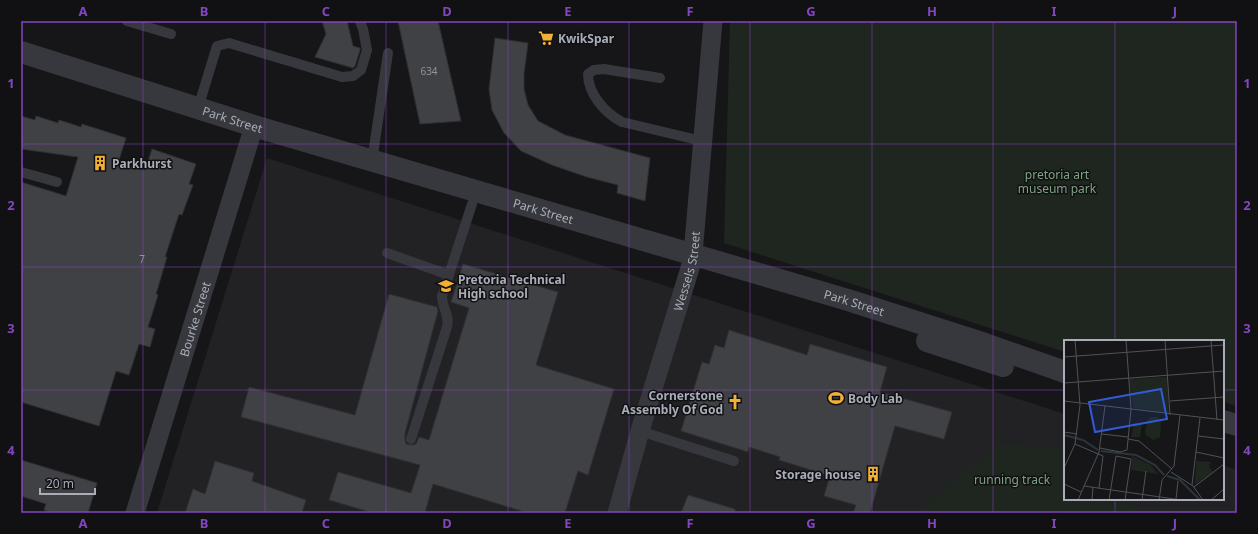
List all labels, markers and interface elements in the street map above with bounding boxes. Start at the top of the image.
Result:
text: A [79,2,88,20]
text: B [200,2,208,20]
text: C [322,2,330,20]
text: D [442,2,452,20]
text: E [564,2,572,20]
text: F [686,2,694,20]
text: G [806,2,816,20]
text: H [927,2,937,20]
text: I [1051,2,1057,20]
text: J [1172,2,1177,20]
supermarket icon: KwikSpar [537,29,555,47]
place label: KwikSpar [558,30,615,47]
house number: 634 [420,64,438,78]
text: 1 [7,74,15,92]
text: 1 [1243,74,1251,92]
street label: Park Street [200,102,265,137]
building icon: Parkhurst [91,154,109,172]
place label: Parkhurst [112,155,172,172]
park label: pretoria art museum park [1018,166,1097,197]
street label: Park Street [511,194,576,228]
text: 2 [7,196,15,214]
text: 2 [1243,196,1251,214]
street label: Wessels Street [669,230,703,313]
house number: 7 [139,252,145,266]
place label: Pretoria Technical High school [458,271,565,302]
school or university icon: Pretoria Technical High school [437,277,455,295]
street label: Bourke Street [175,279,214,358]
street label: Park Street [822,285,887,320]
text: 3 [7,319,15,337]
text: 3 [1243,319,1251,337]
inset map [1064,340,1224,500]
place label: Cornerstone Assembly Of God [622,387,723,418]
sports icon: Body Lab [827,389,845,407]
place label: Body Lab [848,390,903,407]
church icon: Cornerstone Assembly Of God [726,393,744,411]
text: 4 [7,441,15,459]
text: 4 [1243,441,1251,459]
building icon: Storage house [864,465,882,483]
place label: Storage house [775,466,861,483]
scale bar [40,470,95,496]
park label: running track [974,471,1051,488]
text: 20 m [46,475,74,492]
text: A [79,514,88,532]
text: B [200,514,208,532]
text: C [322,514,330,532]
text: D [442,514,452,532]
text: E [564,514,572,532]
text: F [686,514,694,532]
text: G [806,514,816,532]
text: H [927,514,937,532]
text: I [1051,514,1057,532]
text: J [1172,514,1177,532]

